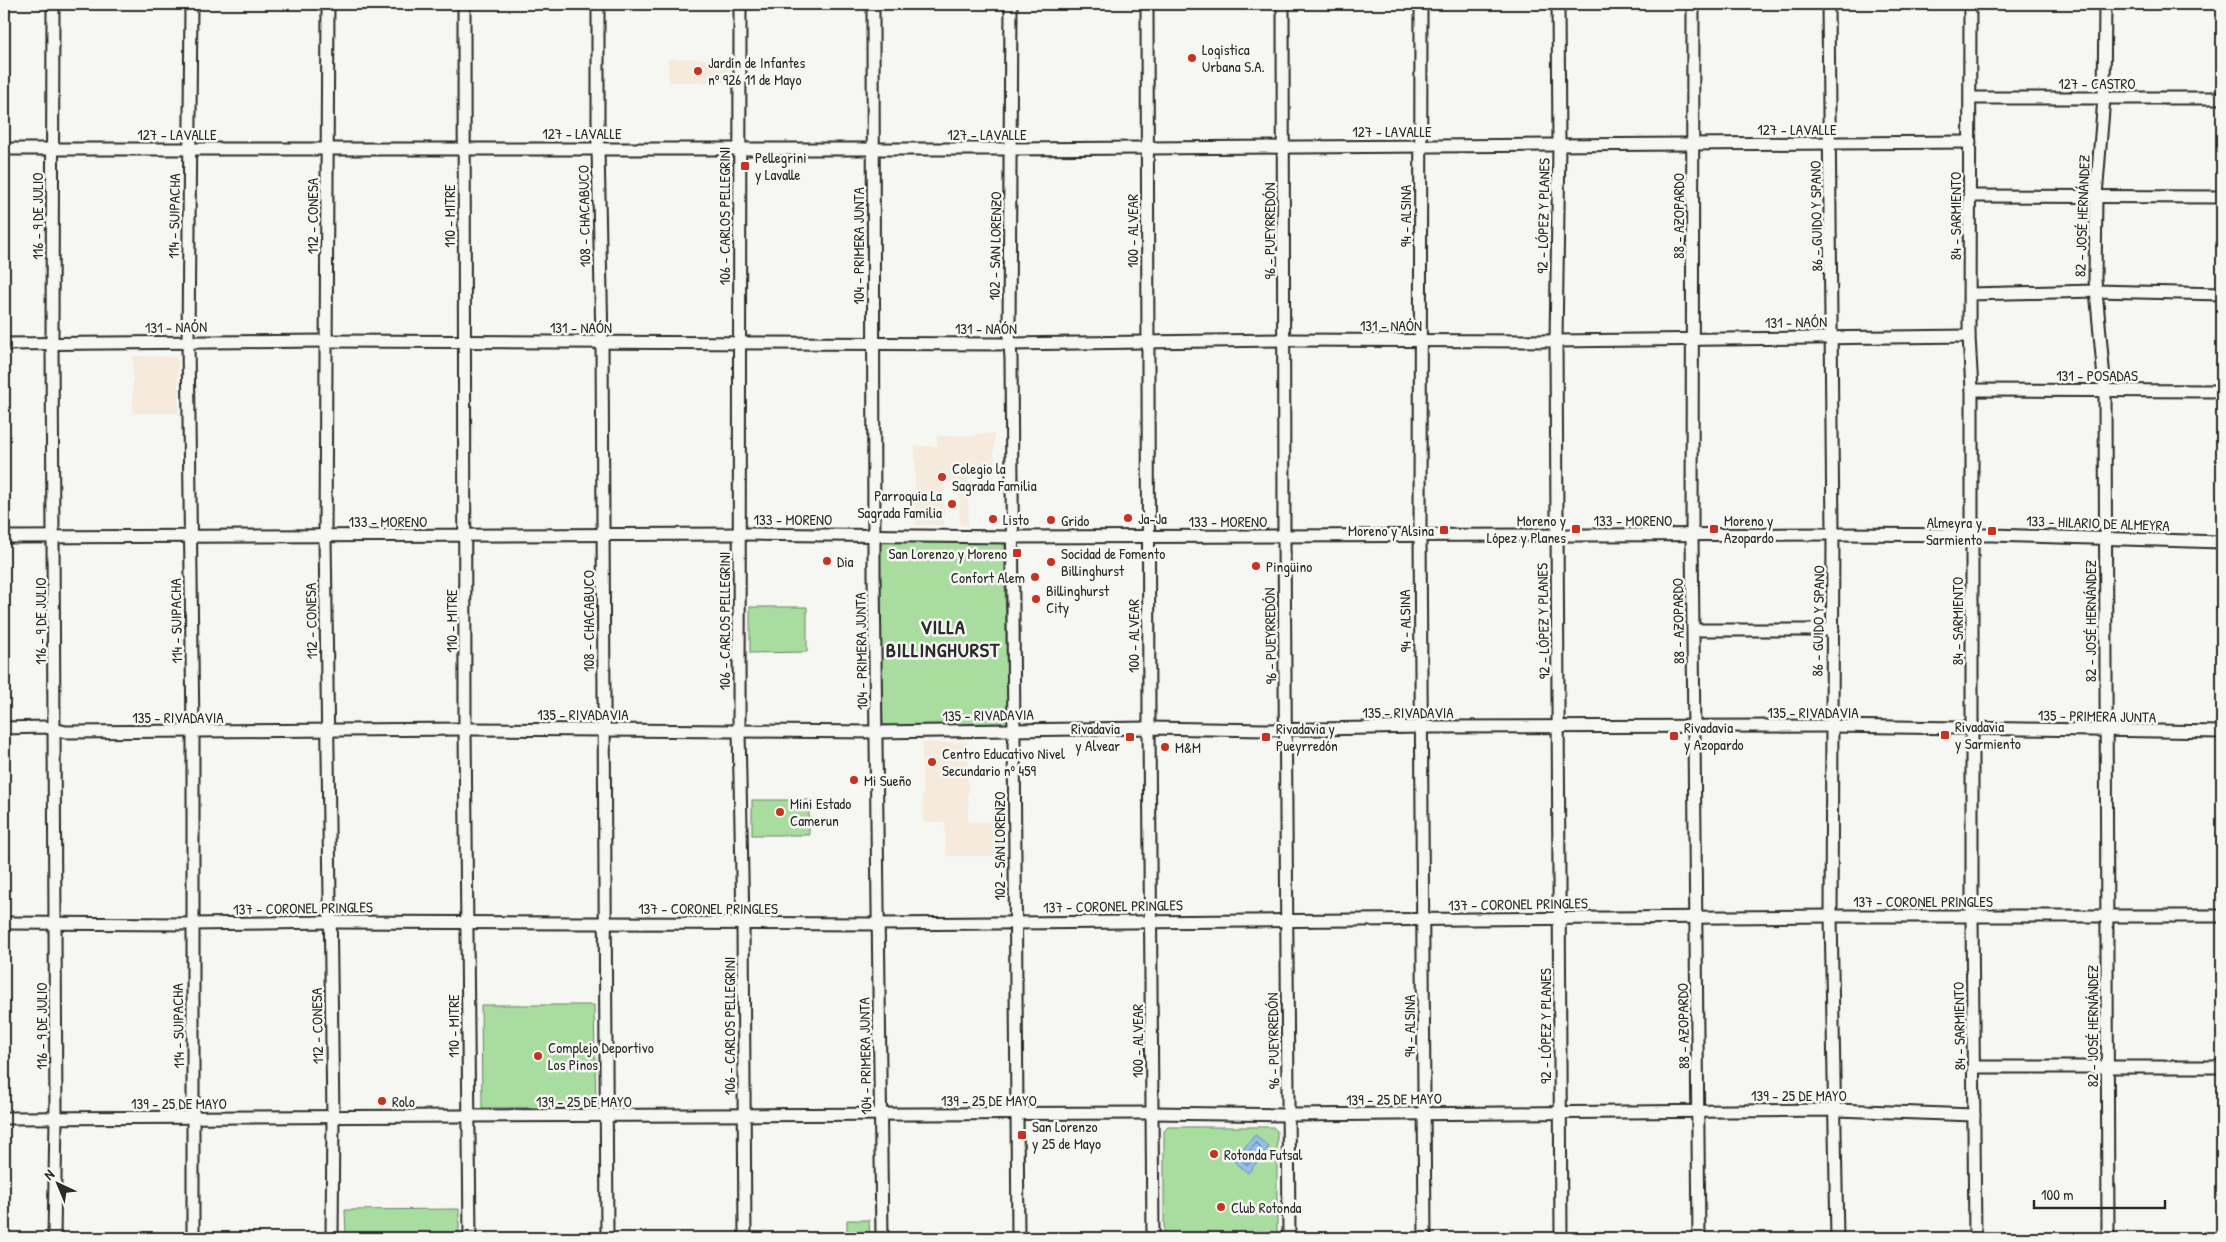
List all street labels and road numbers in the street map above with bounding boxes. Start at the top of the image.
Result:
street label: 127 - CASTRO [2058,73,2136,94]
street label: 127 - LAVALLE [1757,119,1837,140]
street label: 127 - LAVALLE [1352,121,1432,142]
street label: 127 - LAVALLE [542,123,622,144]
street label: 127 - LAVALLE [137,124,217,145]
street label: 127 - LAVALLE [947,124,1027,145]
street label: 106 - CARLOS PELLEGRINI [714,147,735,285]
street label: 82 - JOSÉ HERNÁNDEZ [2069,154,2095,278]
street label: 92 - LÓPEZ Y PLANES [1531,158,1555,274]
street label: 86 - GUIDO Y SPANO [1805,160,1827,272]
street label: 108 - CHACABUCO [573,165,595,267]
street label: 116 - 9 DE JULIO [27,172,48,260]
street label: 84 - SARMIENTO [1945,172,1966,260]
street label: 114 - SUIPACHA [163,173,185,259]
street label: 88 - AZOPARDO [1668,173,1689,259]
street label: 112 - CONESA [302,177,323,254]
street label: 96 - PUEYRREDÓN [1259,183,1280,279]
street label: 110 - MITRE [439,184,460,248]
street label: 94 - ALSINA [1395,184,1416,247]
street label: 104 - PRIMERA JUNTA [848,187,869,305]
street label: 102 - SAN LORENZO [984,191,1006,301]
street label: 100 - ALVEAR [1122,194,1143,268]
street label: 131 - NAÓN [1765,311,1827,333]
street label: 131 - NAÓN [1360,315,1422,336]
street label: 131 - NAÓN [145,316,207,338]
street label: 131 - NAÓN [550,317,612,338]
street label: 131 - NAÓN [955,318,1017,339]
street label: 131 - POSADAS [2056,365,2138,386]
street label: 133 - MORENO [754,509,832,530]
street label: 133 - MORENO [1594,510,1672,531]
street label: 133 - HILARIO DE ALMEYRA [2026,510,2171,536]
street label: 133 - MORENO [349,511,427,532]
street label: 133 - MORENO [1189,511,1267,532]
street label: 106 - CARLOS PELLEGRINI [714,552,735,690]
street label: 82 - JOSÉ HERNÁNDEZ [2080,559,2101,682]
street label: 92 - LÓPEZ Y PLANES [1531,563,1555,679]
street label: 86 - GUIDO Y SPANO [1807,565,1829,677]
street label: 108 - CHACABUCO [578,570,599,672]
street label: 116 - 9 DE JULIO [30,577,51,665]
street label: 84 - SARMIENTO [1947,577,1968,665]
street label: 114 - SUIPACHA [165,578,187,664]
street label: 88 - AZOPARDO [1667,578,1689,664]
street label: 112 - CONESA [300,582,322,659]
street label: 96 - PUEYRREDÓN [1259,587,1281,685]
street label: 110 - MITRE [441,589,462,653]
street label: 94 - ALSINA [1394,589,1416,653]
street label: 104 - PRIMERA JUNTA [849,591,873,710]
street label: 100 - ALVEAR [1123,599,1144,673]
street label: 135 - RIVADAVIA [1362,702,1454,723]
street label: 135 - RIVADAVIA [1767,702,1859,723]
street label: 135 - RIVADAVIA [537,704,629,725]
street label: 135 - RIVADAVIA [942,704,1034,726]
street label: 135 - PRIMERA JUNTA [2038,704,2157,728]
street label: 135 - RIVADAVIA [132,707,224,728]
street label: 102 - SAN LORENZO [989,791,1010,901]
street label: 137 - CORONEL PRINGLES [1853,891,1993,912]
street label: 137 - CORONEL PRINGLES [1448,892,1588,916]
street label: 137 - CORONEL PRINGLES [1043,894,1183,918]
street label: 137 - CORONEL PRINGLES [233,896,373,920]
street label: 137 - CORONEL PRINGLES [638,898,778,919]
street label: 106 - CARLOS PELLEGRINI [719,957,740,1095]
street label: 82 - JOSÉ HERNÁNDEZ [2082,964,2103,1087]
street label: 92 - LÓPEZ Y PLANES [1535,968,1556,1084]
street label: 116 - 9 DE JULIO [31,982,52,1070]
street label: 84 - SARMIENTO [1948,982,1970,1070]
street label: 114 - SUIPACHA [167,983,189,1069]
street label: 88 - AZOPARDO [1672,983,1694,1069]
street label: 112 - CONESA [306,987,328,1064]
street label: 96 - PUEYRREDÓN [1262,992,1284,1090]
street label: 110 - MITRE [443,994,464,1058]
street label: 94 - ALSINA [1399,994,1420,1057]
street label: 104 - PRIMERA JUNTA [853,996,877,1115]
street label: 100 - ALVEAR [1127,1004,1148,1078]
street label: 139 - 25 DE MAYO [1751,1085,1847,1106]
street label: 139 - 25 DE MAYO [1346,1088,1442,1110]
street label: 139 - 25 DE MAYO [941,1090,1037,1111]
street label: 139 - 25 DE MAYO [536,1091,632,1112]
street label: 139 - 25 DE MAYO [131,1093,227,1114]

